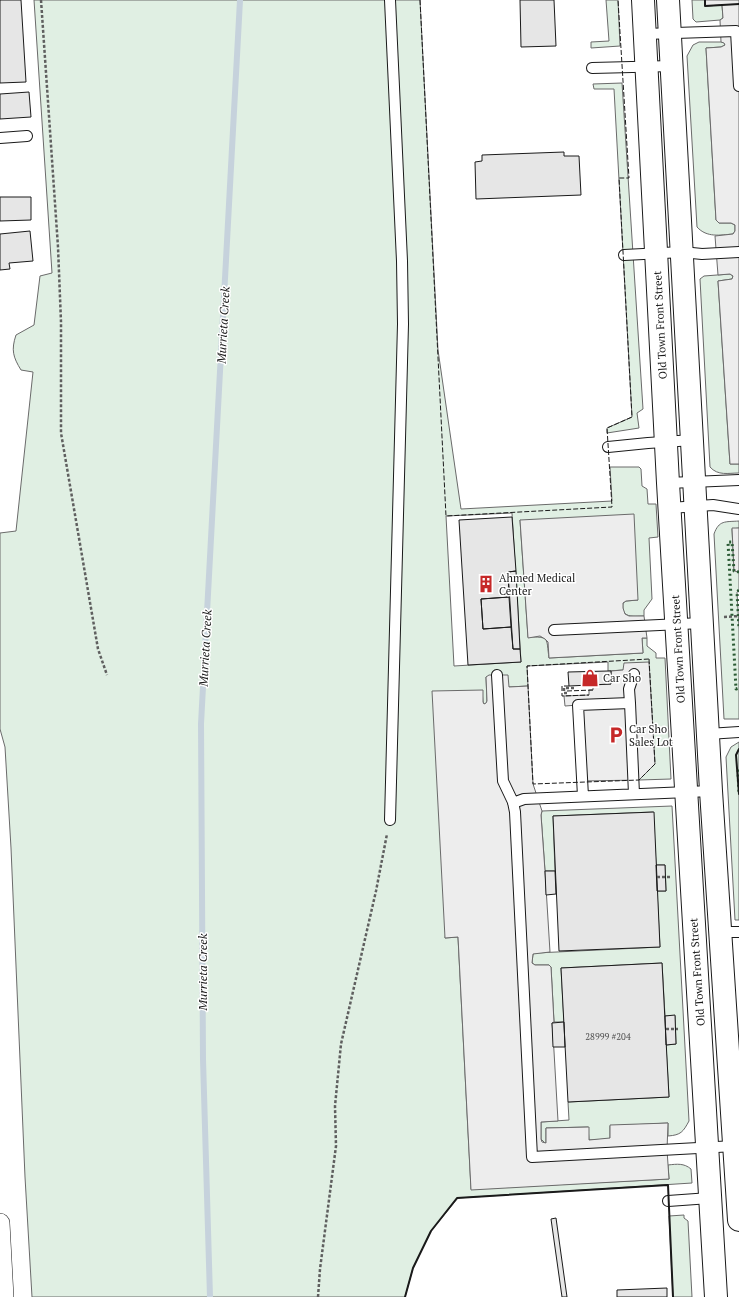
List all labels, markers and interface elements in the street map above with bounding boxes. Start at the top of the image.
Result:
street label: Old Town Front Street [650,270,670,380]
water label: Murrieta Creek [213,286,233,365]
place label: Ahmed Medical Center [499,571,575,598]
building icon: Ahmed Medical Center [476,574,496,594]
street label: Old Town Front Street [668,594,688,704]
water label: Murrieta Creek [195,609,215,688]
shop icon: Car Sho [580,668,600,688]
place label: Car Sho [603,671,641,685]
place label: Car Sho Sales Lot [629,722,673,749]
parking icon: Car Sho Sales Lot [606,725,626,745]
street label: Old Town Front Street [686,917,708,1027]
water label: Murrieta Creek [195,933,210,1012]
house number: 28999 #204 [585,1031,631,1043]

